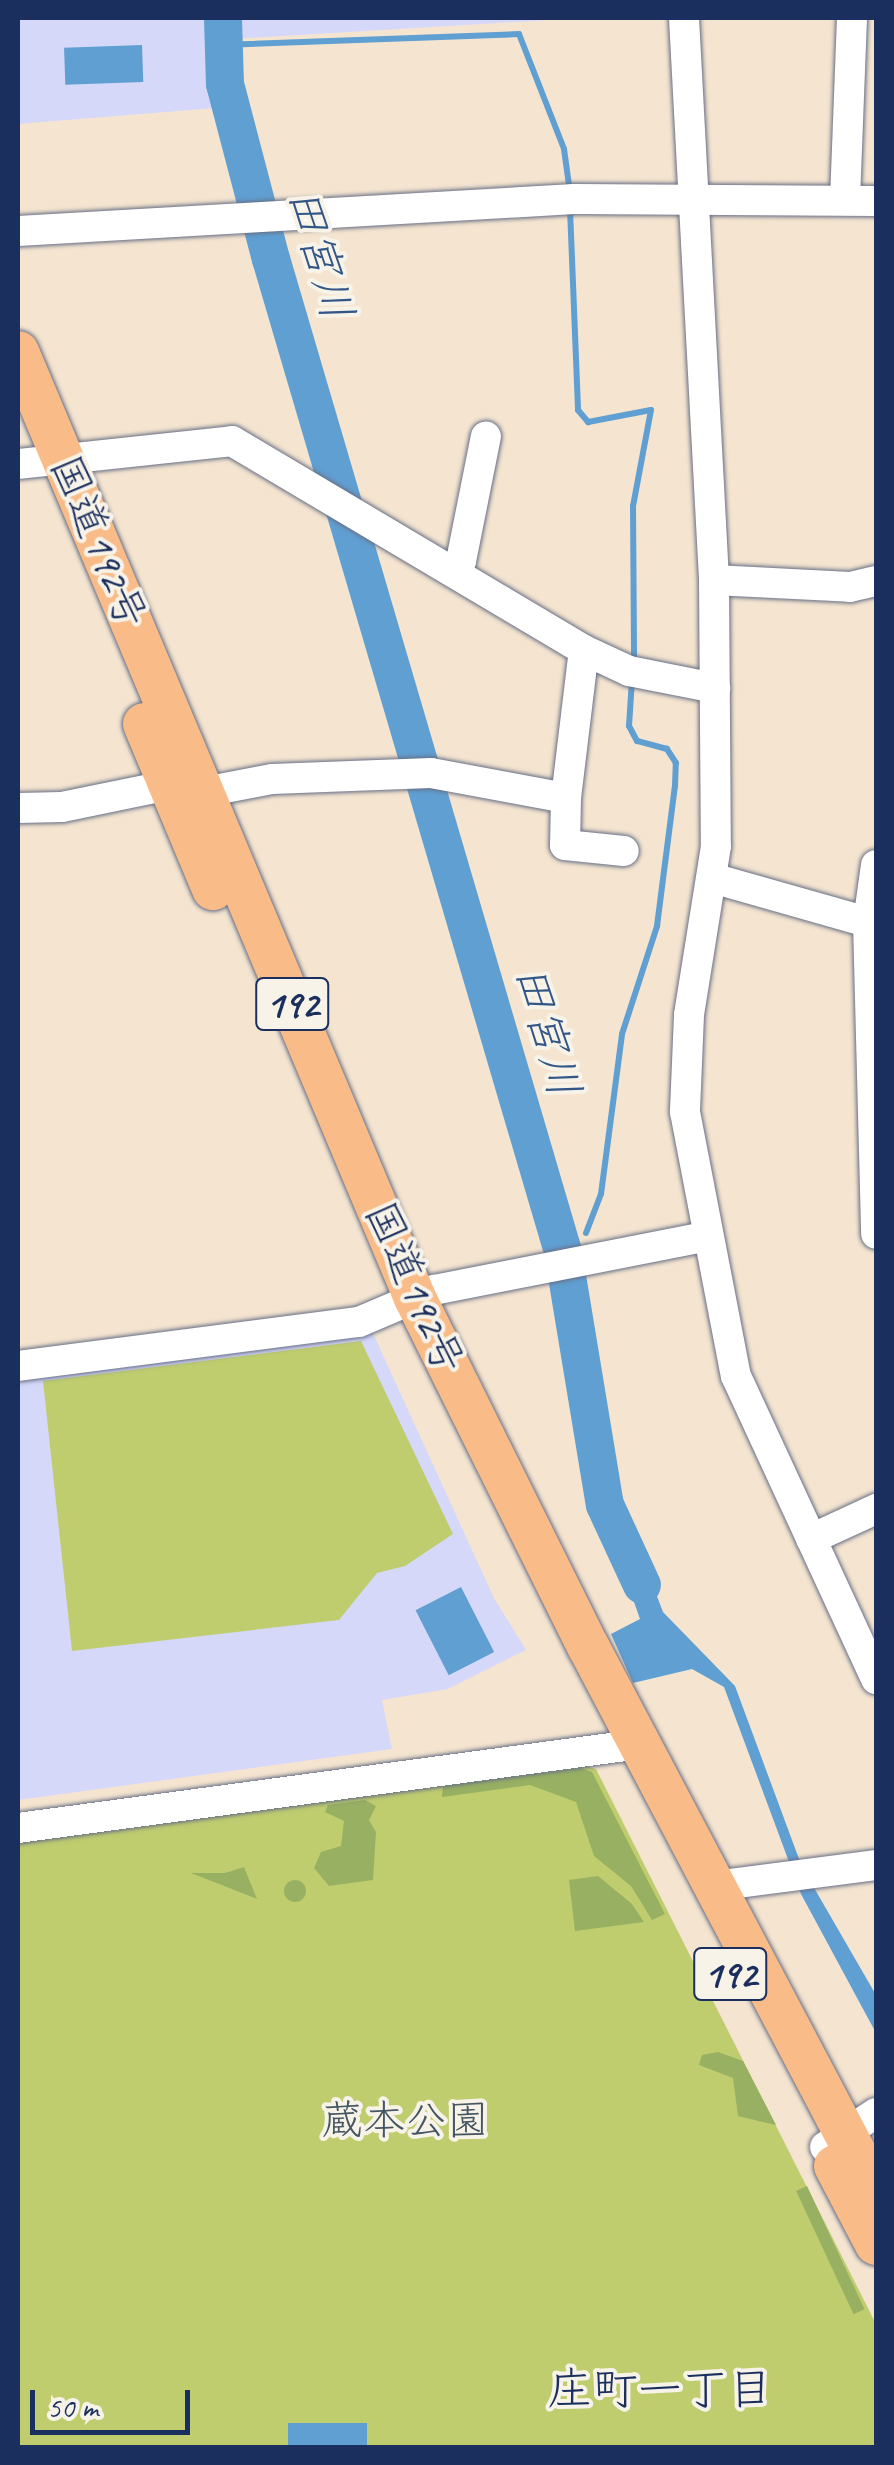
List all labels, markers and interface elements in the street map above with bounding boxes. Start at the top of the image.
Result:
water label: 田宮川 [275,182,365,326]
street label: 国道192号 [39,448,157,636]
water label: 田宮川 [502,959,592,1103]
road number: 192 [254,969,330,1039]
street label: 国道192号 [354,1194,474,1382]
road number: 192 [692,1939,768,2009]
park label: 蔵本公園 [321,2096,489,2146]
district label: 庄町一丁目 [548,2363,772,2417]
scale bar [35,2370,195,2432]
text: 50 m [47,2388,98,2426]

